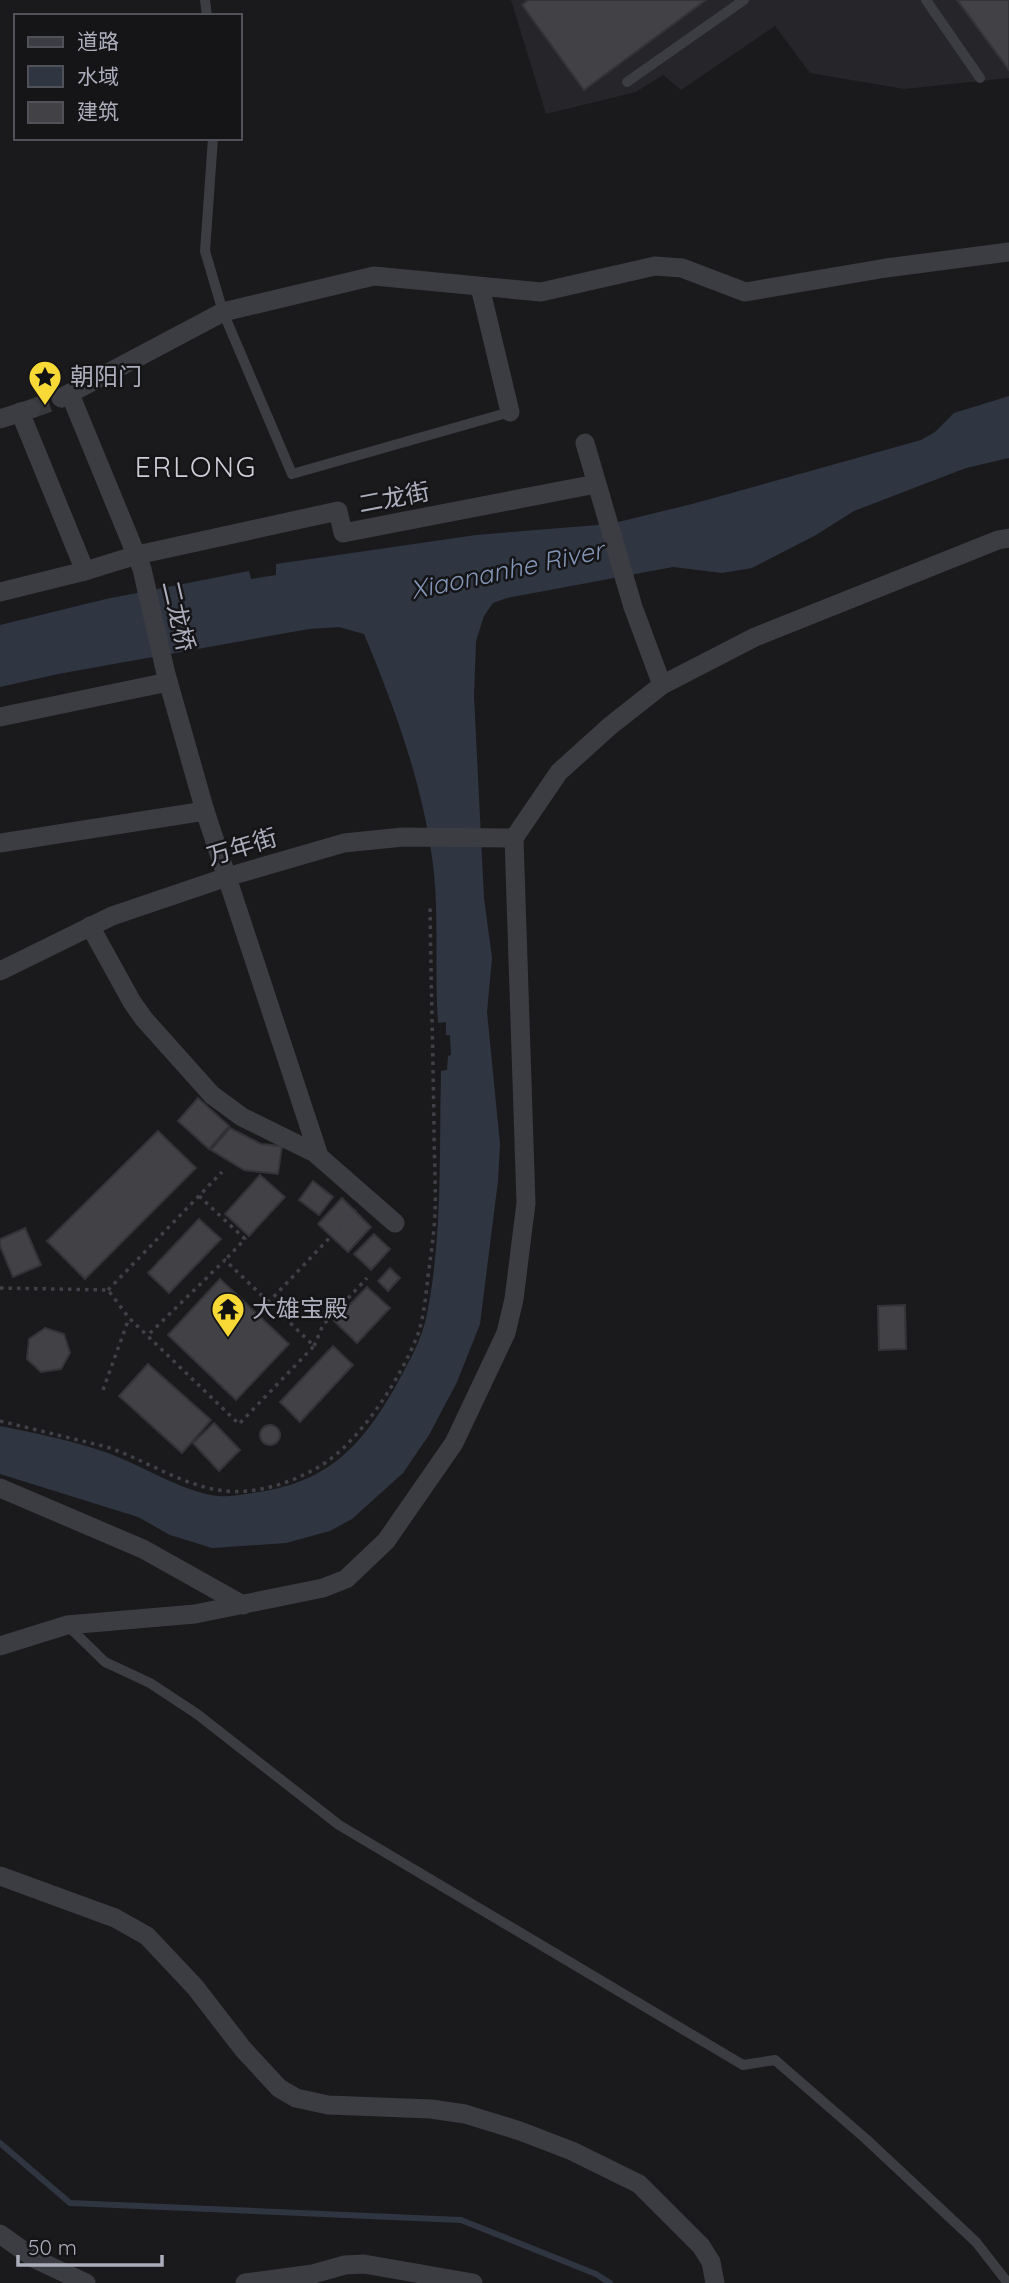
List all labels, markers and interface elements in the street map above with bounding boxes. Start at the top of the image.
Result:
legend [14,14,242,140]
text: 道路 [77,28,119,54]
text: 水域 [77,63,119,89]
text: 建筑 [77,98,119,124]
place icon: 朝阳门 [26,358,64,407]
place label: 朝阳门 [70,361,142,391]
district label: ERLONG [135,449,257,484]
street label: 二龙街 [356,475,432,519]
water label: Xiaonanhe River [407,532,609,606]
street label: 二龙桥 [156,577,202,654]
street label: 万年街 [203,821,281,871]
temple icon: 大雄宝殿 [209,1290,247,1339]
place label: 大雄宝殿 [252,1293,348,1323]
scale bar [18,2224,161,2268]
text: 50 m [28,2234,77,2260]

